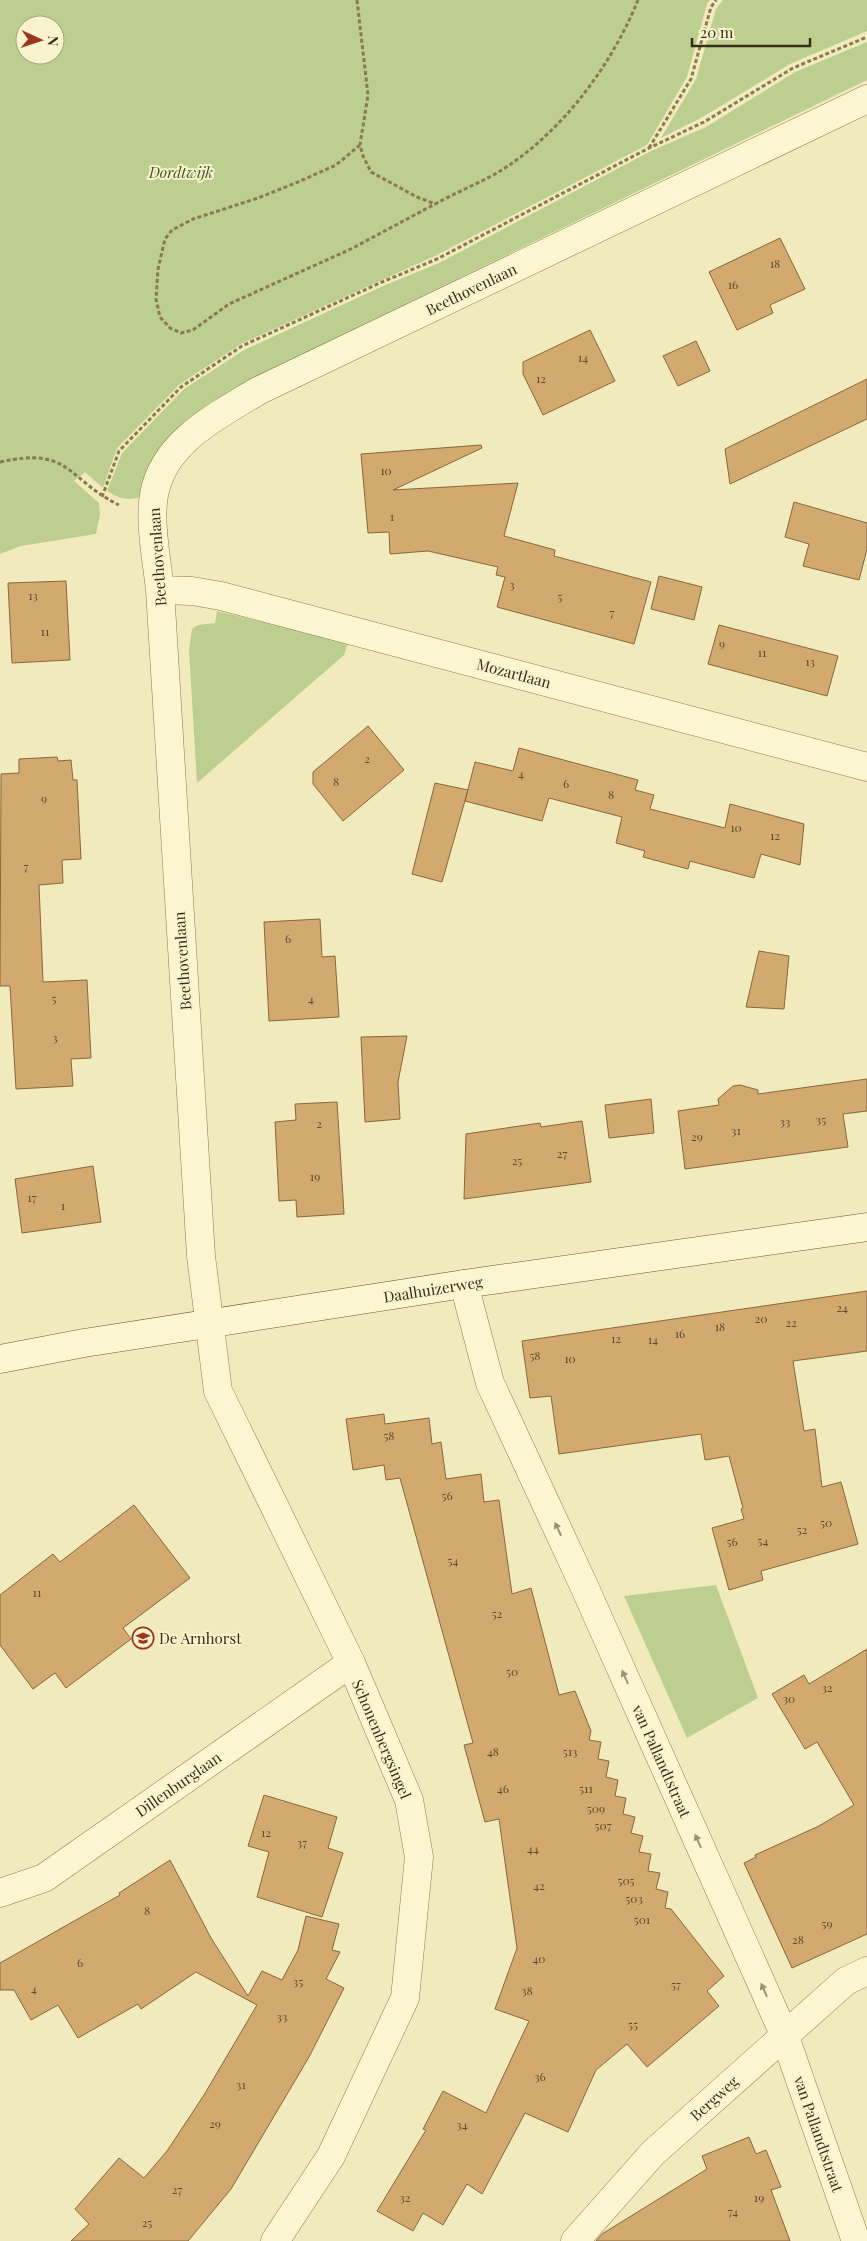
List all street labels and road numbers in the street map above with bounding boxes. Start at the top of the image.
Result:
street label: Beethovenlaan [422,258,520,320]
street label: Beethovenlaan [144,507,170,607]
street label: Mozartlaan [475,654,553,692]
street label: Beethovenlaan [169,911,195,1011]
street label: Daalhuizerweg [382,1271,484,1307]
street label: Schonenbergsingel [348,1676,416,1802]
street label: van Pallandtstraat [628,1701,696,1821]
street label: Dillenburglaan [131,1747,225,1821]
street label: Bergweg [686,2071,742,2125]
street label: van Pallandtstraat [789,2072,848,2195]

